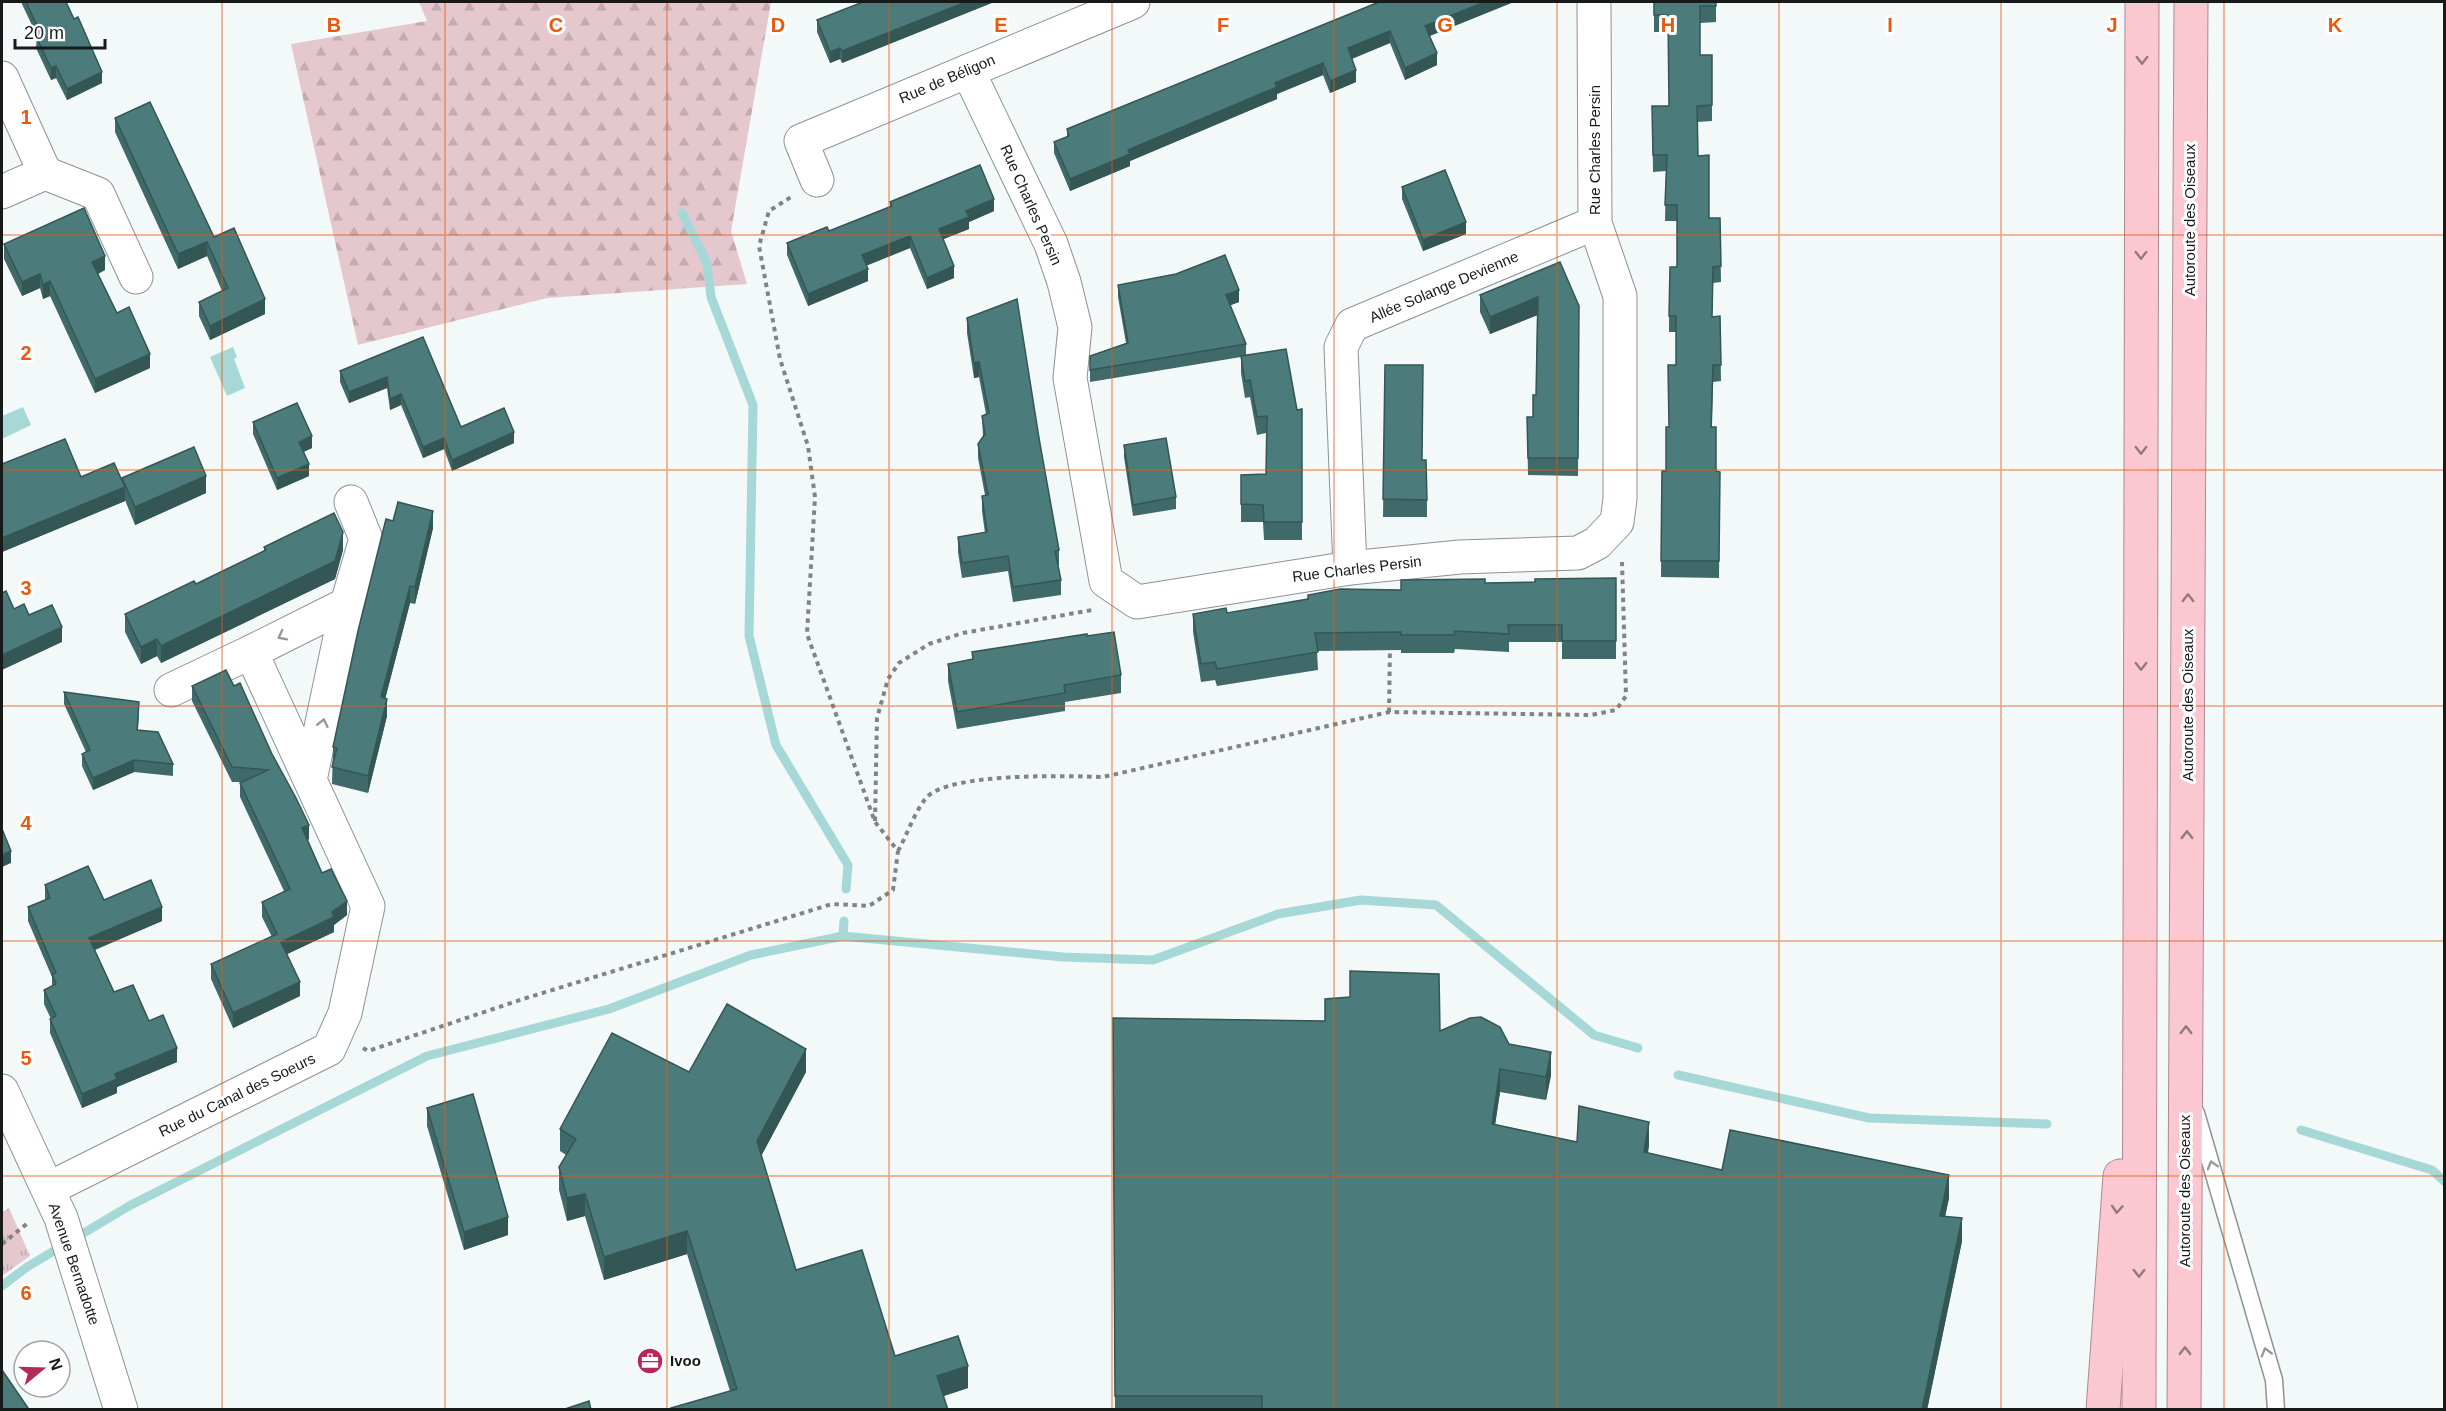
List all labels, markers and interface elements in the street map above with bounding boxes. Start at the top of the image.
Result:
scale bar [15,12,105,50]
text: B [327,14,341,36]
text: C [549,14,563,36]
text: D [771,14,785,36]
text: E [994,14,1008,36]
text: F [1217,14,1229,36]
text: G [1437,14,1453,36]
text: H [1661,14,1675,36]
text: I [1887,14,1893,36]
text: J [2106,14,2118,36]
text: K [2328,14,2343,36]
text: 20 m [24,23,64,43]
street label: Rue de Béligon [896,51,997,106]
one-way arrow [2136,55,2148,64]
street label: Rue Charles Persin [1586,85,1603,215]
text: 1 [20,106,32,128]
street label: Rue Charles Persin [997,142,1066,268]
street label: Autoroute des Oiseaux [2181,143,2198,296]
street label: Allée Solange Devienne [1367,247,1521,326]
one-way arrow [2135,250,2147,259]
text: 2 [20,342,32,364]
one-way arrow [2135,445,2147,454]
street label: Rue Charles Persin [1291,552,1423,585]
text: 3 [20,577,32,599]
one-way arrow [2182,594,2194,603]
street label: Autoroute des Oiseaux [2179,628,2196,781]
one-way arrow [277,629,288,641]
one-way arrow [2135,661,2147,670]
one-way arrow [315,718,328,728]
text: 4 [20,812,32,834]
one-way arrow [2181,831,2193,840]
one-way arrow [2180,1026,2192,1035]
text: 5 [20,1047,32,1069]
street label: Rue du Canal des Soeurs [156,1049,318,1140]
street label: Autoroute des Oiseaux [2176,1114,2193,1267]
one-way arrow [2207,1160,2219,1171]
street label: Avenue Bernadotte [46,1200,103,1327]
one-way arrow [2111,1205,2124,1214]
one-way arrow [2133,1268,2145,1277]
text: 6 [20,1282,32,1304]
north arrow [12,1339,72,1399]
office icon: Ivoo [635,1346,665,1376]
one-way arrow [2179,1347,2191,1356]
one-way arrow [2261,1347,2274,1357]
place label: Ivoo [670,1352,701,1369]
text: N [46,1356,66,1373]

